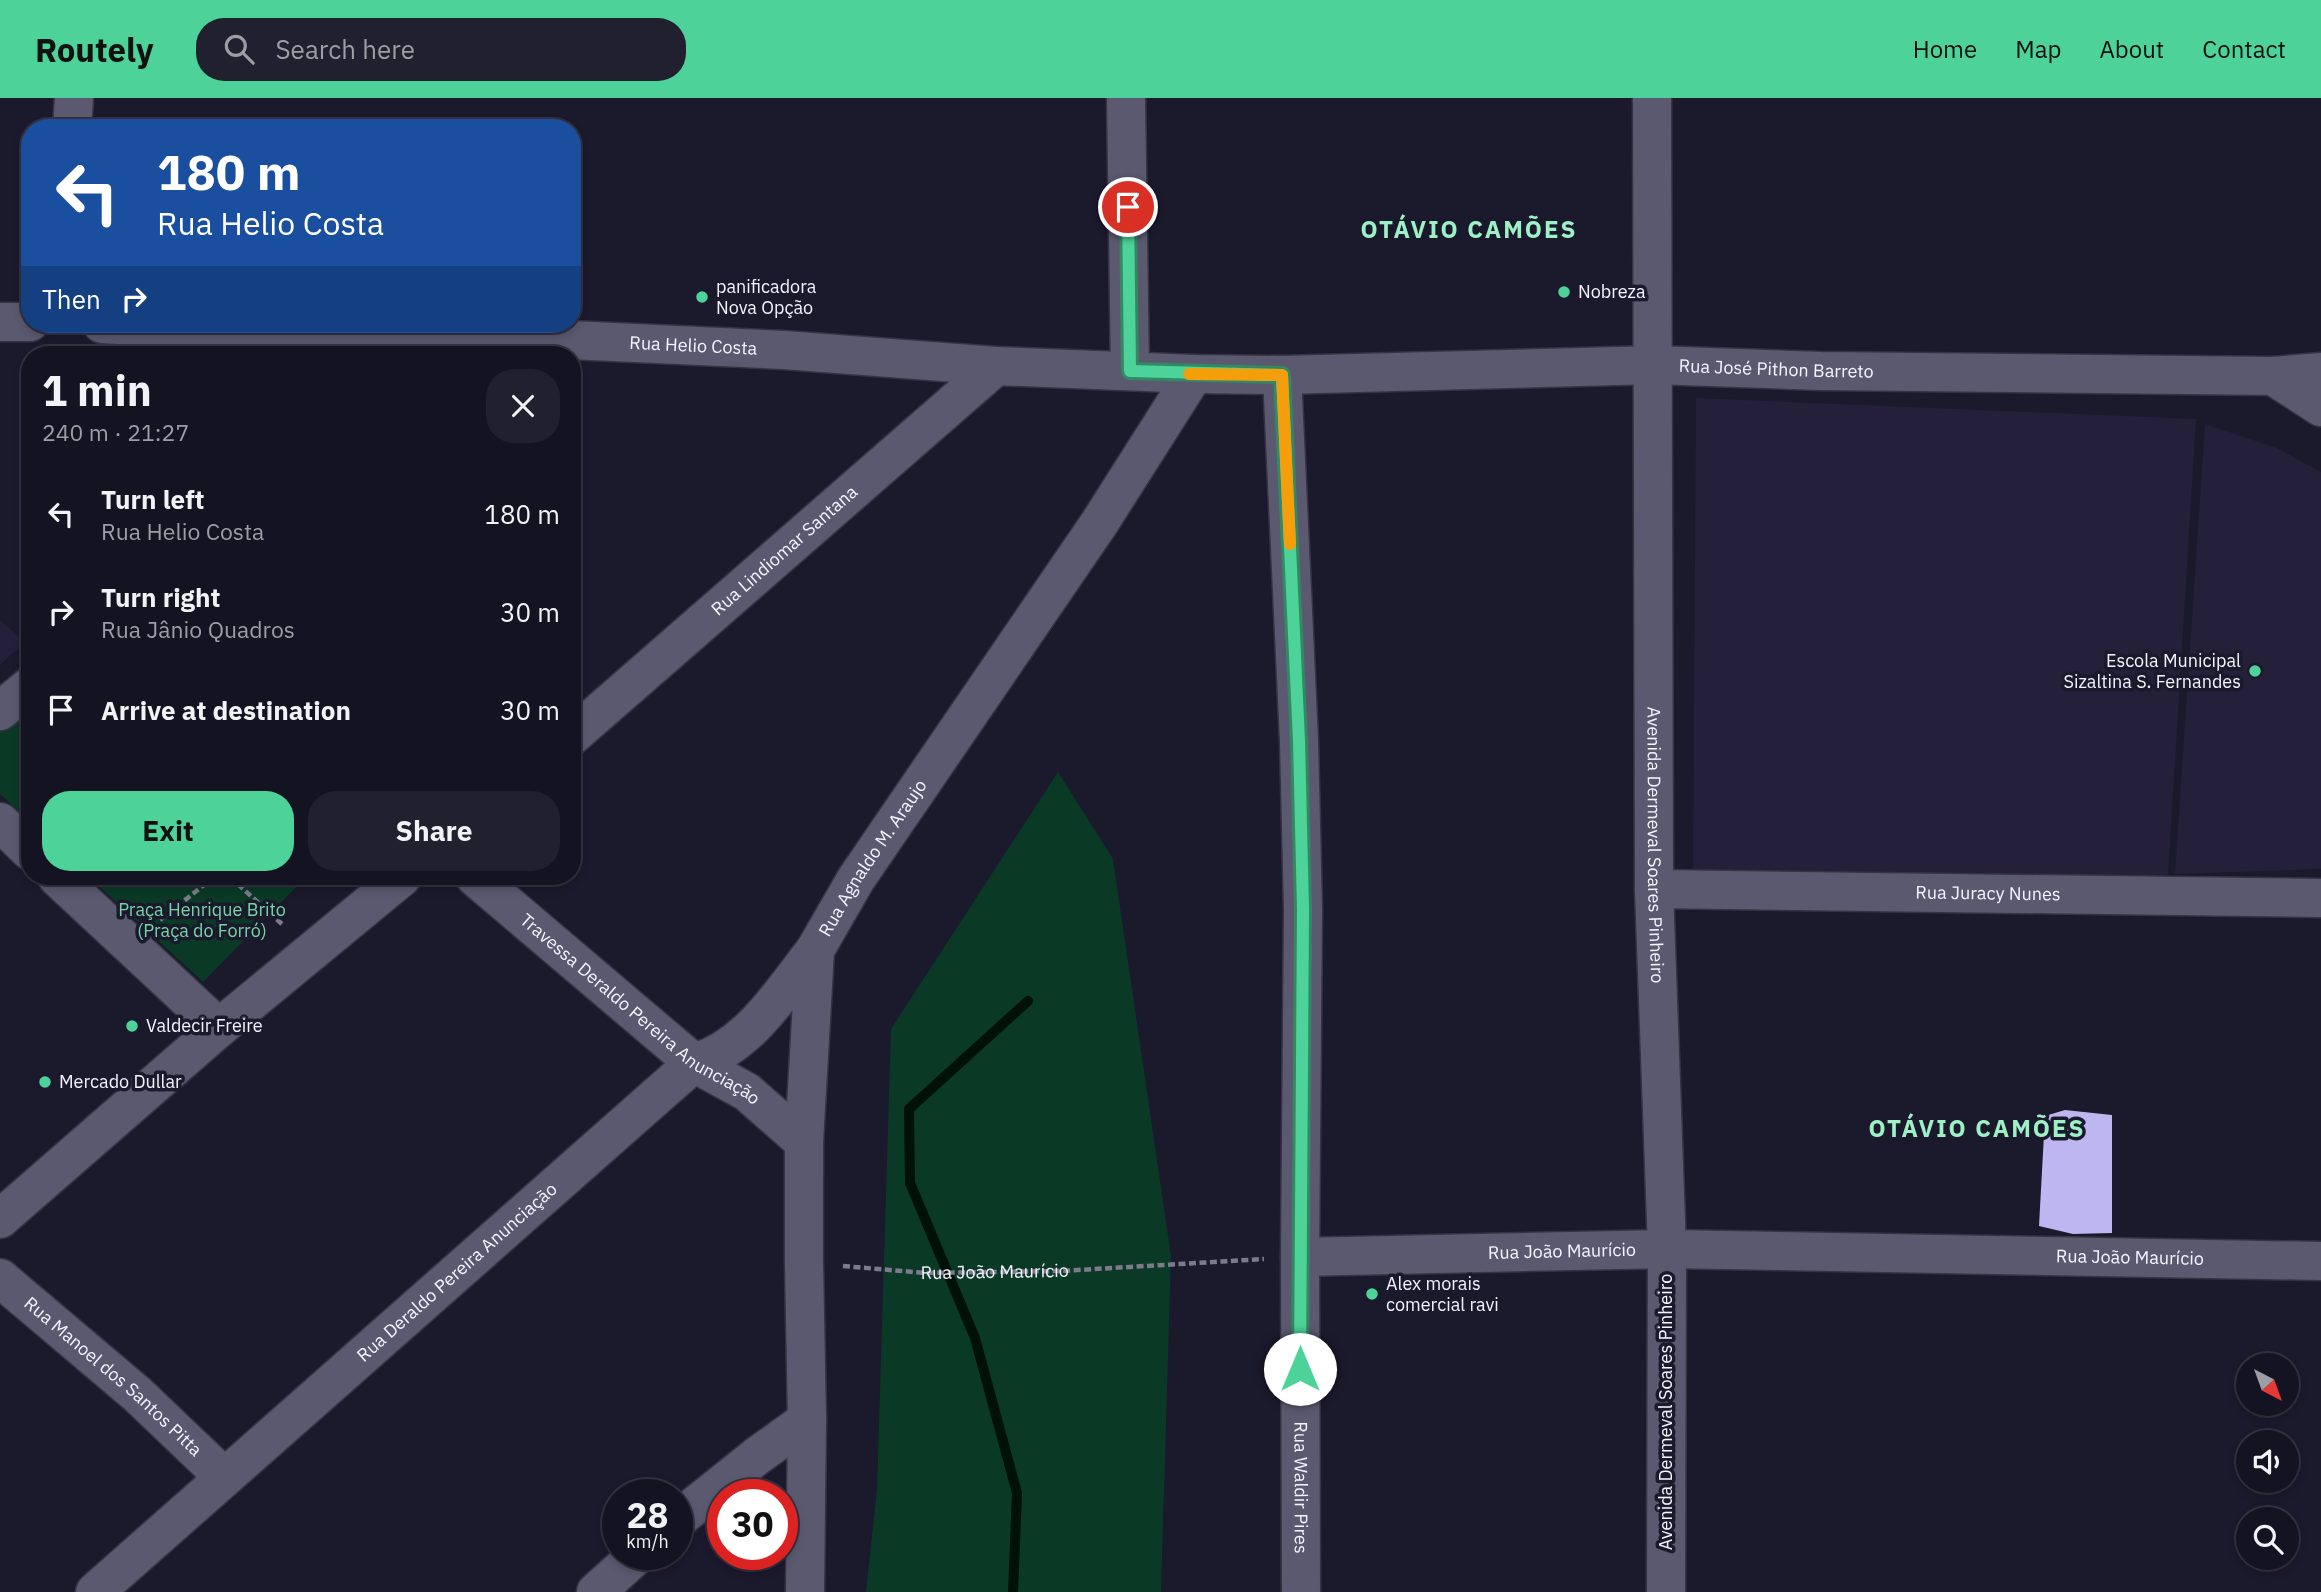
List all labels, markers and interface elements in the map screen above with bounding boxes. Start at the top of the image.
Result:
search box [196,18,686,81]
text: Routely [35,28,154,71]
icon: search [220,30,258,68]
text: Search here [276,32,415,66]
text: Home [1913,33,1977,65]
text: Map [2015,33,2061,65]
text: About [2099,33,2164,65]
text: Contact [2202,33,2286,65]
text: 180 m [157,140,301,203]
icon: left [42,147,133,238]
pin [1098,177,1158,237]
icon: arrive [1109,188,1147,226]
text: Rua Helio Costa [157,202,384,244]
district label: OTÁVIO CAMÕES [1360,213,1578,245]
place label: panificadora Nova Opção [716,275,817,319]
icon: right [115,280,153,318]
place label: Nobreza [1578,280,1646,303]
text: Then [42,282,101,316]
marker: Nobreza [1556,284,1572,300]
marker: panificadora Nova Opção [694,289,710,305]
street label: Rua Helio Costa [629,331,758,360]
street label: Rua José Pithon Barreto [1678,354,1874,383]
text: 1 min [42,363,152,418]
button: close [486,369,560,443]
text: 240 m · 21:27 [42,417,189,447]
street label: Rua Lindiomar Santana [706,480,862,620]
text: Turn left [101,482,204,516]
icon: left [42,495,80,533]
text: 180 m [484,497,560,531]
text: Rua Helio Costa [101,516,264,546]
text: Turn right [101,580,220,614]
icon: right [42,593,80,631]
text: 30 m [500,595,560,629]
text: Rua Jânio Quadros [101,614,295,644]
place label: Escola Municipal Sizaltina S. Fernandes [2064,649,2241,693]
marker: Escola Municipal Sizaltina S. Fernandes [2247,663,2263,679]
icon: arrive [42,691,80,729]
text: Arrive at destination [101,693,351,727]
text: 30 m [500,693,560,727]
street label: Avenida Dermeval Soares Pinheiro [1643,706,1669,984]
street label: Rua Agnaldo M. Araujo [813,775,932,940]
button: Exit [42,791,294,871]
button: Share [308,791,560,871]
street label: Rua Juracy Nunes [1915,881,2061,905]
park label: Praça Henrique Brito (Praça do Forró) [118,898,286,942]
street label: Travessa Deraldo Pereira Anunciação [515,908,765,1109]
place label: Valdecir Freire [146,1014,263,1037]
marker: Valdecir Freire [124,1018,140,1034]
place label: Mercado Dullar [59,1070,182,1093]
marker: Mercado Dullar [37,1074,53,1090]
district label: OTÁVIO CAMÕES [1868,1112,2086,1144]
street label: Rua Deraldo Pereira Anunciação [352,1177,562,1366]
street label: Rua João Maurício [1488,1238,1636,1264]
street label: Rua João Maurício [2056,1244,2204,1270]
street label: Rua João Maurício [920,1259,1069,1284]
place label: Alex morais comercial ravi [1386,1272,1499,1316]
street label: Avenida Dermeval Soares Pinheiro [1654,1274,1677,1550]
marker: Alex morais comercial ravi [1364,1286,1380,1302]
street label: Rua Manoel dos Santos Pitta [20,1291,207,1461]
position arrow [1263,1332,1337,1406]
north arrow [2236,1353,2300,1416]
map controls [2236,1353,2299,1570]
street label: Rua Waldir Pires [1289,1421,1313,1554]
button: sound [2236,1430,2299,1493]
speed limit sign: 30 [707,1479,798,1570]
text: 28 [626,1492,669,1538]
button: search [2236,1507,2299,1570]
text: km/h [626,1530,669,1553]

